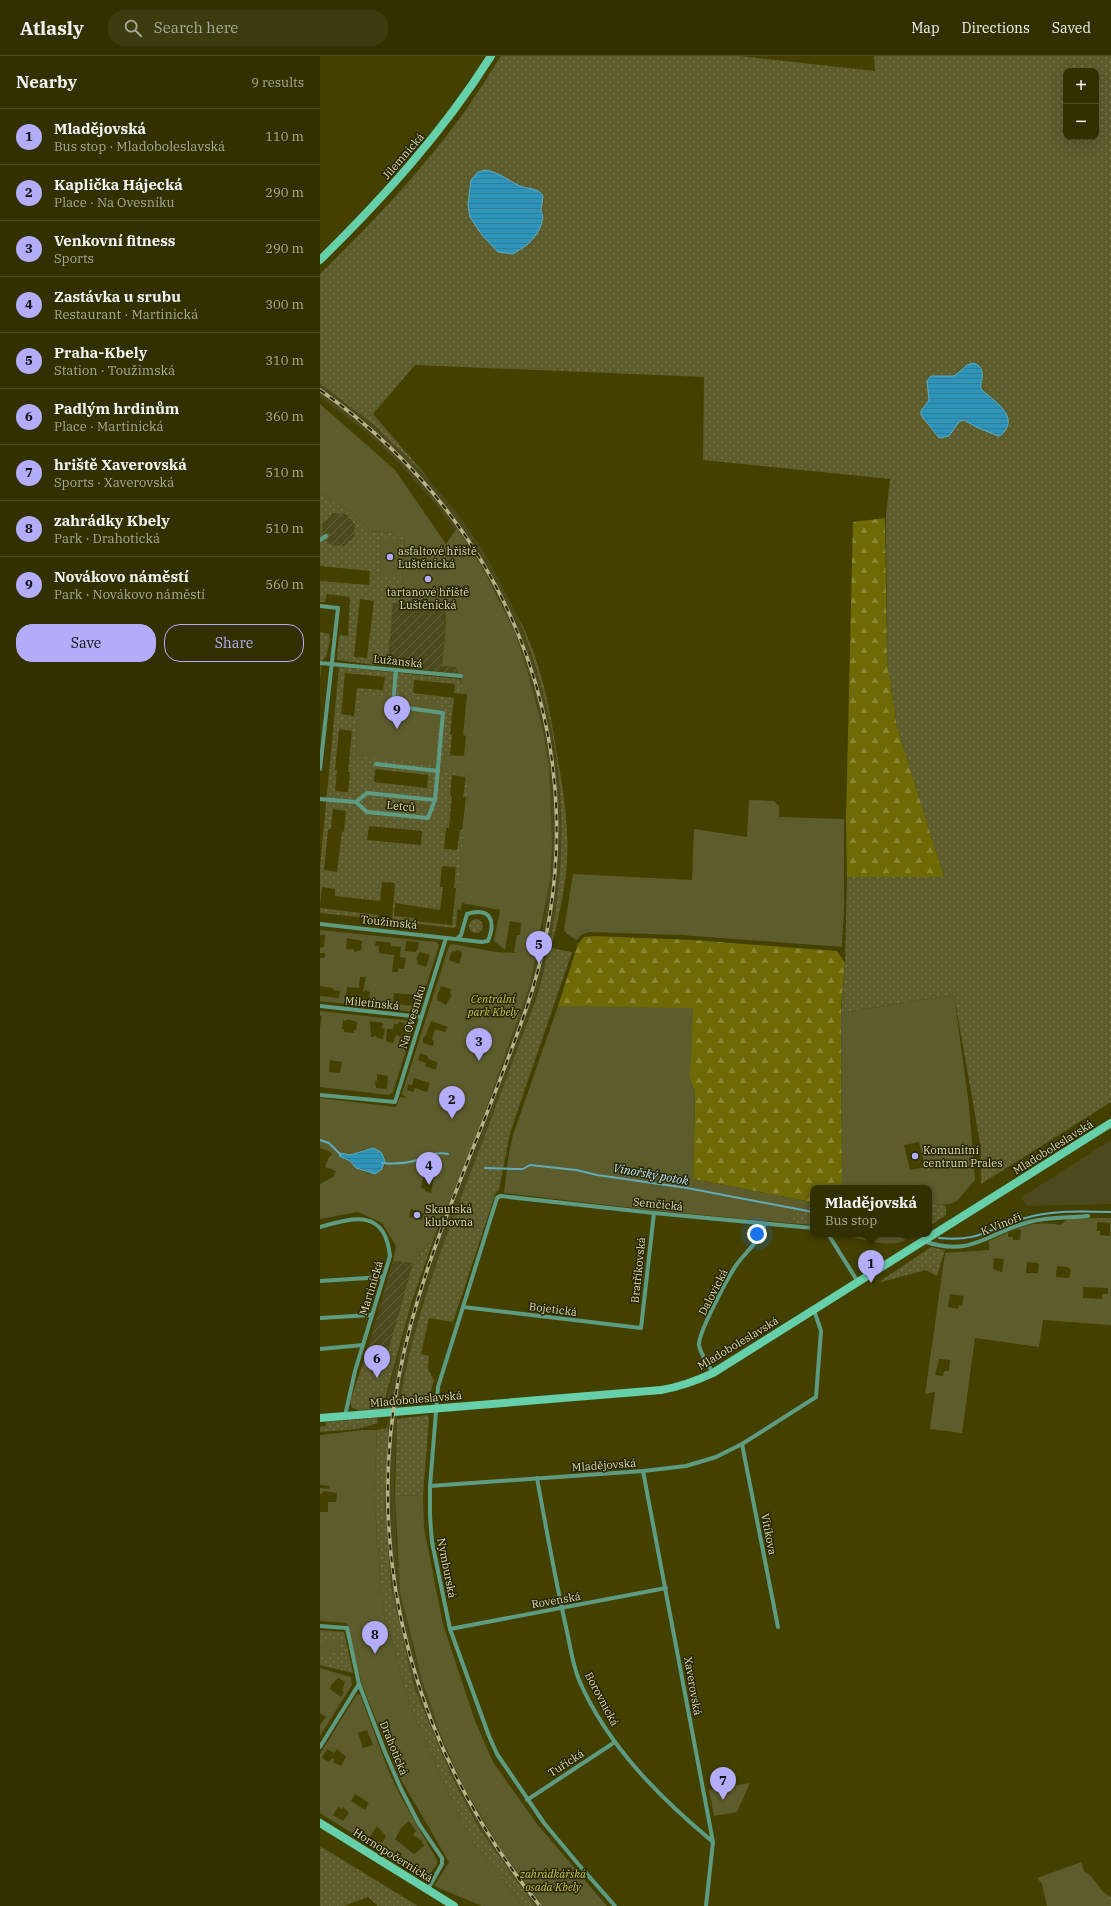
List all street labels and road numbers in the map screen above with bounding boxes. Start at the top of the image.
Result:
street label: Jilemnická [379,130,427,182]
street label: Lužanská [373,651,423,671]
street label: Letců [386,798,416,814]
street label: Toužimská [360,912,418,932]
street label: Na Ovesníku [396,983,428,1050]
street label: Miletínská [344,993,400,1013]
street label: Mladoboleslavská [1010,1117,1096,1177]
street label: Semčická [632,1194,684,1214]
street label: K Vinoři [979,1209,1024,1238]
street label: Bratříkovská [628,1236,648,1304]
street label: Martinická [356,1259,386,1317]
street label: Dalovická [695,1266,731,1318]
street label: Bojetická [528,1299,578,1319]
street label: Mladoboleslavská [695,1313,781,1373]
street label: Mladoboleslavská [370,1388,462,1410]
street label: Mladějovská [571,1456,637,1474]
street label: Vitíkova [758,1512,780,1556]
street label: Nymburská [434,1537,460,1599]
street label: Rovenská [530,1589,582,1611]
street label: Xaverovská [681,1656,705,1716]
street label: Borovnická [582,1670,622,1728]
street label: Drahotická [377,1719,411,1777]
street label: Tuřická [545,1746,587,1780]
street label: Hornopočernická [351,1825,435,1885]

